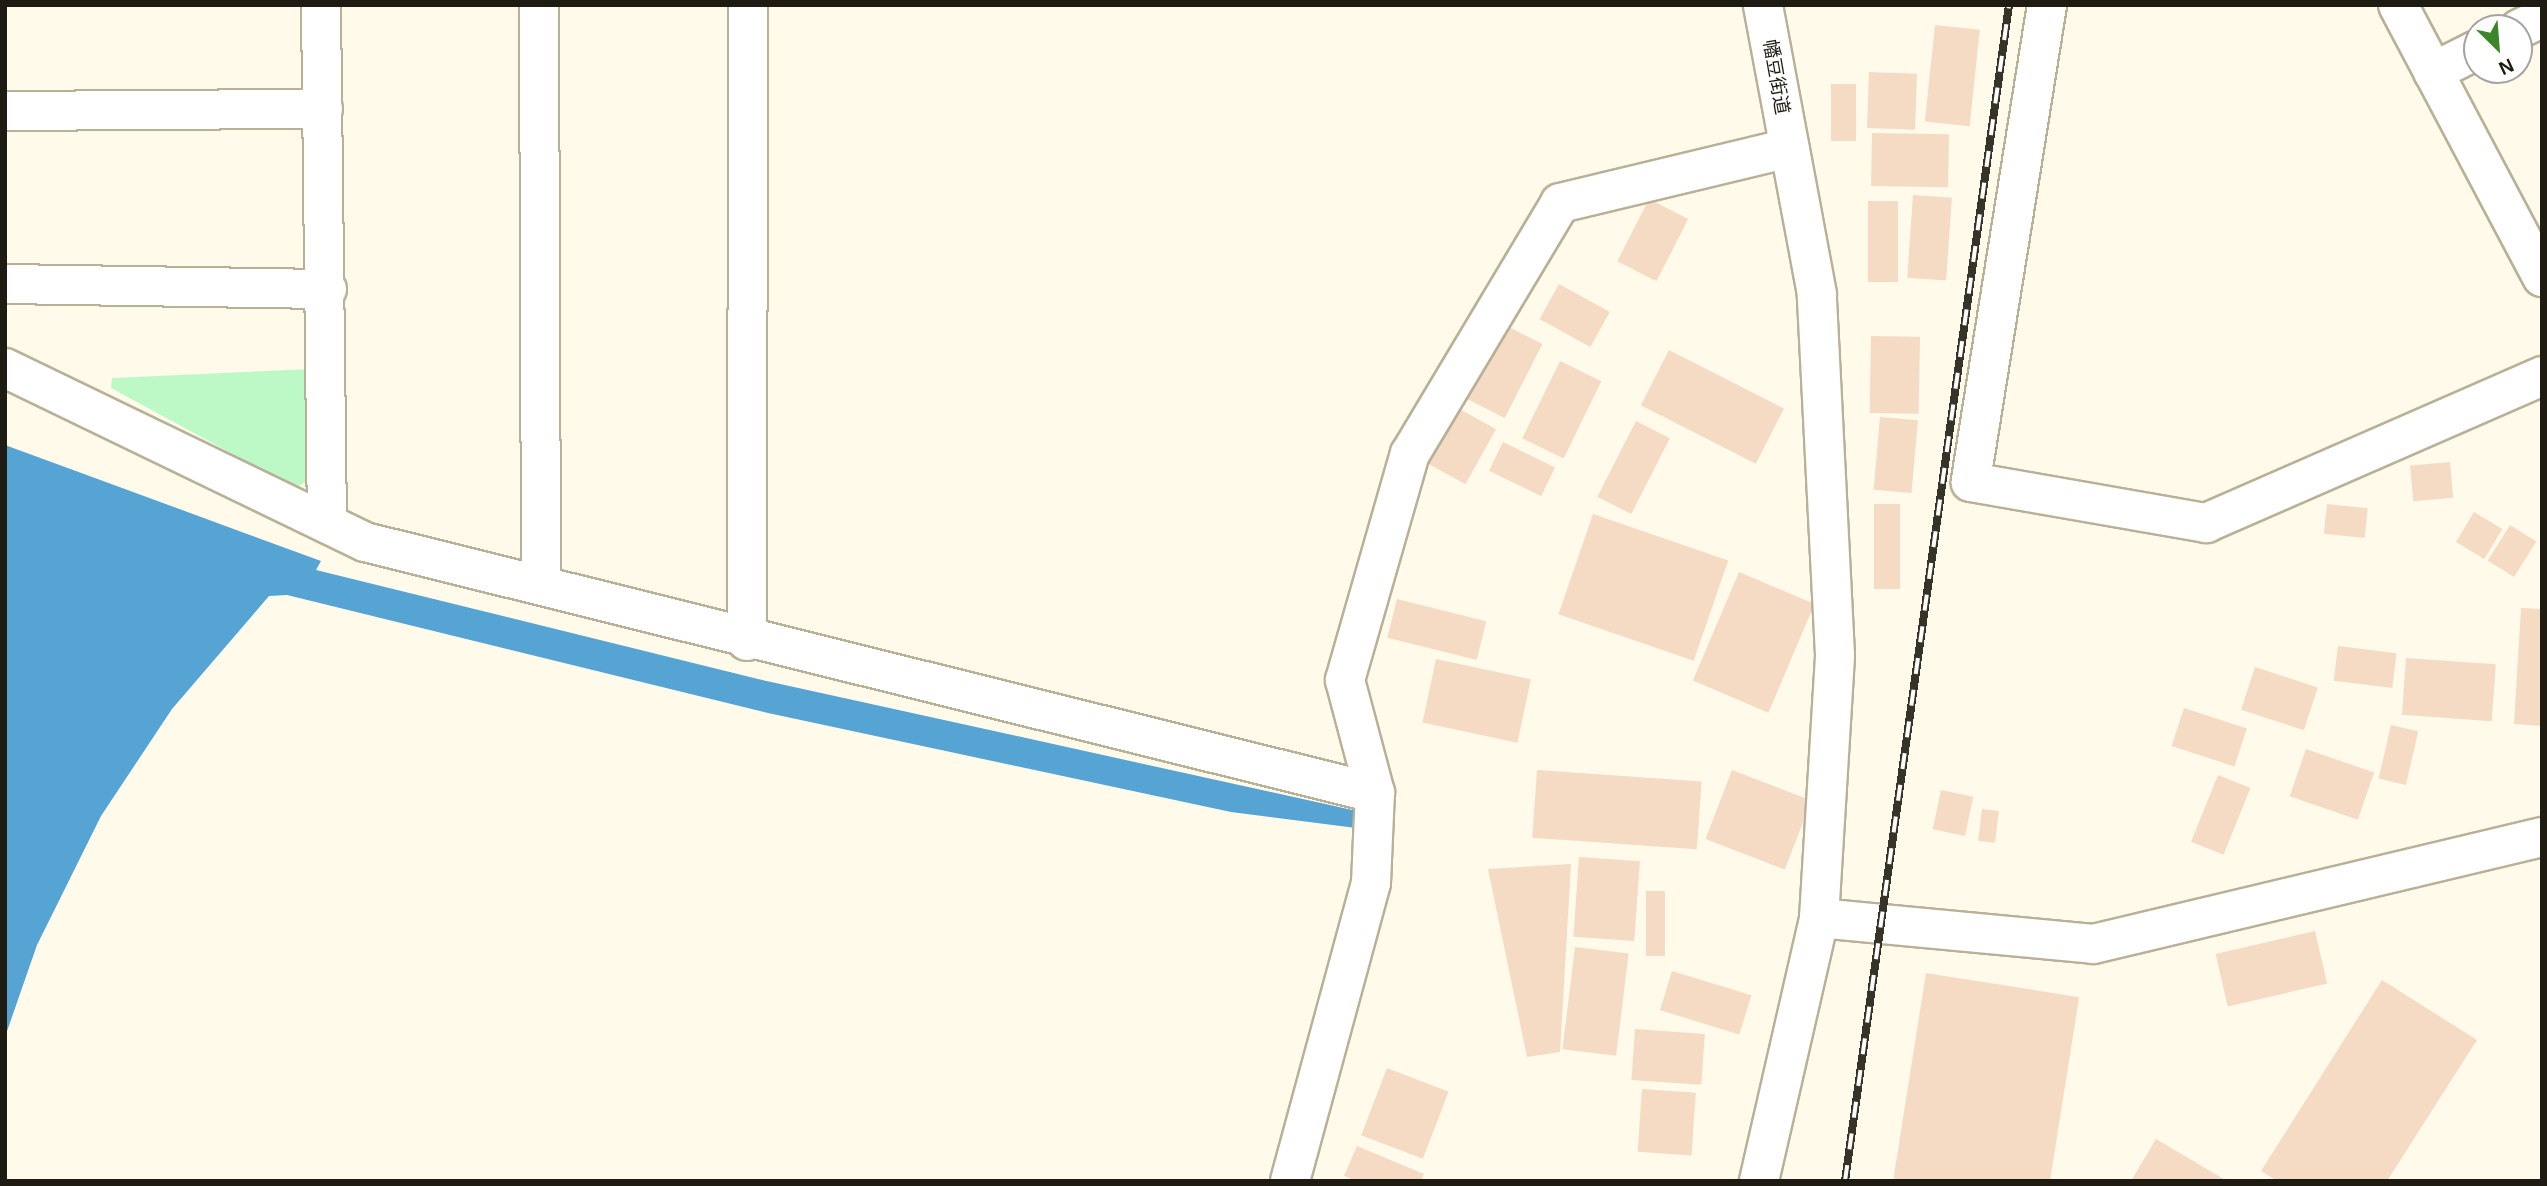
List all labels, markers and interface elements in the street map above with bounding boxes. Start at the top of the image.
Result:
north arrow [2463,14,2533,84]
street label: 幡豆街道 [1758,38,1794,116]
text: N [2496,54,2517,79]

